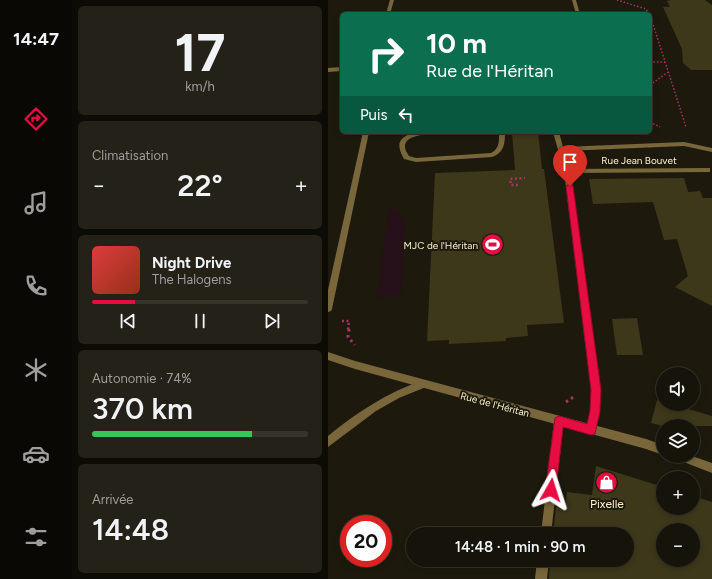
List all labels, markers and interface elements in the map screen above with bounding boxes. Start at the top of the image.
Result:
text: 17 [175,22,225,84]
text: 10 m [426,26,487,60]
text: 14:47 [13,28,59,50]
icon: right [360,28,412,80]
text: Rue de l'Héritan [426,60,554,82]
text: km/h [185,79,215,94]
icon: left [395,104,417,126]
icon: directions [22,105,50,133]
text: Puis [360,106,387,124]
pin [553,145,587,186]
text: Climatisation [92,148,168,163]
icon: arrive [559,151,581,173]
street label: Rue Jean Bouvet [601,154,677,167]
text: 22° [177,167,223,204]
text: − [92,172,106,199]
text: + [294,172,308,199]
icon: music [22,189,50,217]
sports icon: MJC de l'Héritan [480,232,506,258]
place label: MJC de l'Héritan [404,239,478,252]
text: Night Drive [152,254,231,272]
icon: phone [22,272,50,300]
text: The Halogens [152,272,232,287]
icon: previous [117,310,139,332]
icon: pause [189,310,211,332]
icon: next [261,310,283,332]
icon: climate [22,356,50,384]
map controls [656,367,700,567]
button: sound [656,367,700,411]
text: Autonomie · 74% [92,371,191,386]
street label: Rue de l'Héritan [459,389,531,420]
text: 370 km [92,390,193,427]
button: layers [656,419,700,463]
icon: car [22,440,50,468]
position arrow [530,469,572,511]
shop icon: Pixelle [594,470,620,496]
button: + [656,471,700,515]
text: Arrivée [92,492,133,507]
place label: Pixelle [590,497,624,511]
text: 14:48 [92,511,169,548]
speed limit sign: 20 [340,515,392,567]
icon: filters [22,523,50,551]
button: − [656,523,700,567]
text: 14:48 · 1 min · 90 m [455,538,585,556]

